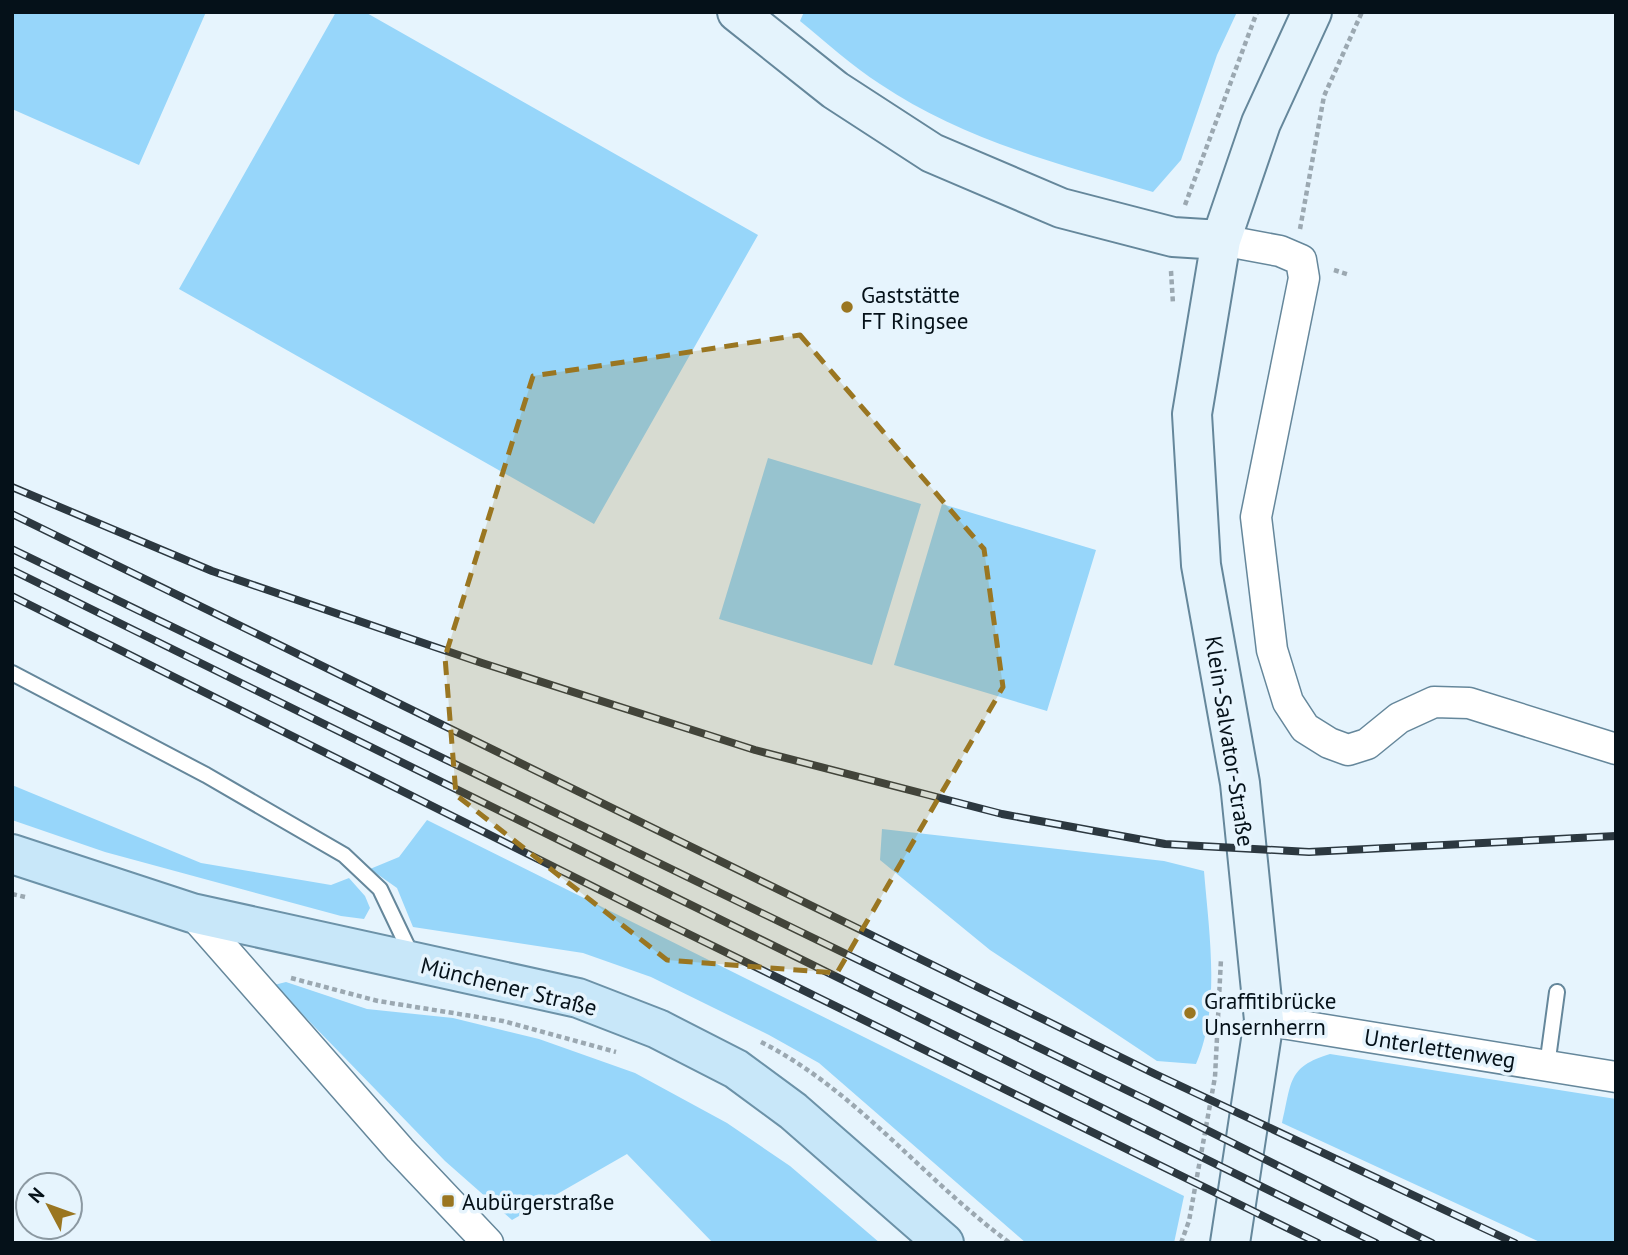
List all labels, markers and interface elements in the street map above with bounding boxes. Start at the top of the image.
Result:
place label: Gaststätte FT Ringsee [861,280,968,335]
marker: Gaststätte FT Ringsee [839,299,855,315]
street label: Klein-Salvator-Straße [1199,634,1261,848]
street label: Münchener Straße [418,950,600,1022]
place label: Graffitibrücke Unsernherrn [1204,986,1336,1041]
marker: Graffitibrücke Unsernherrn [1182,1005,1198,1021]
street label: Unterlettenweg [1362,1022,1518,1074]
north arrow [14,1171,84,1241]
text: N [23,1182,49,1207]
place label: Aubürgerstraße [462,1187,614,1216]
marker: Aubürgerstraße [440,1193,456,1209]

